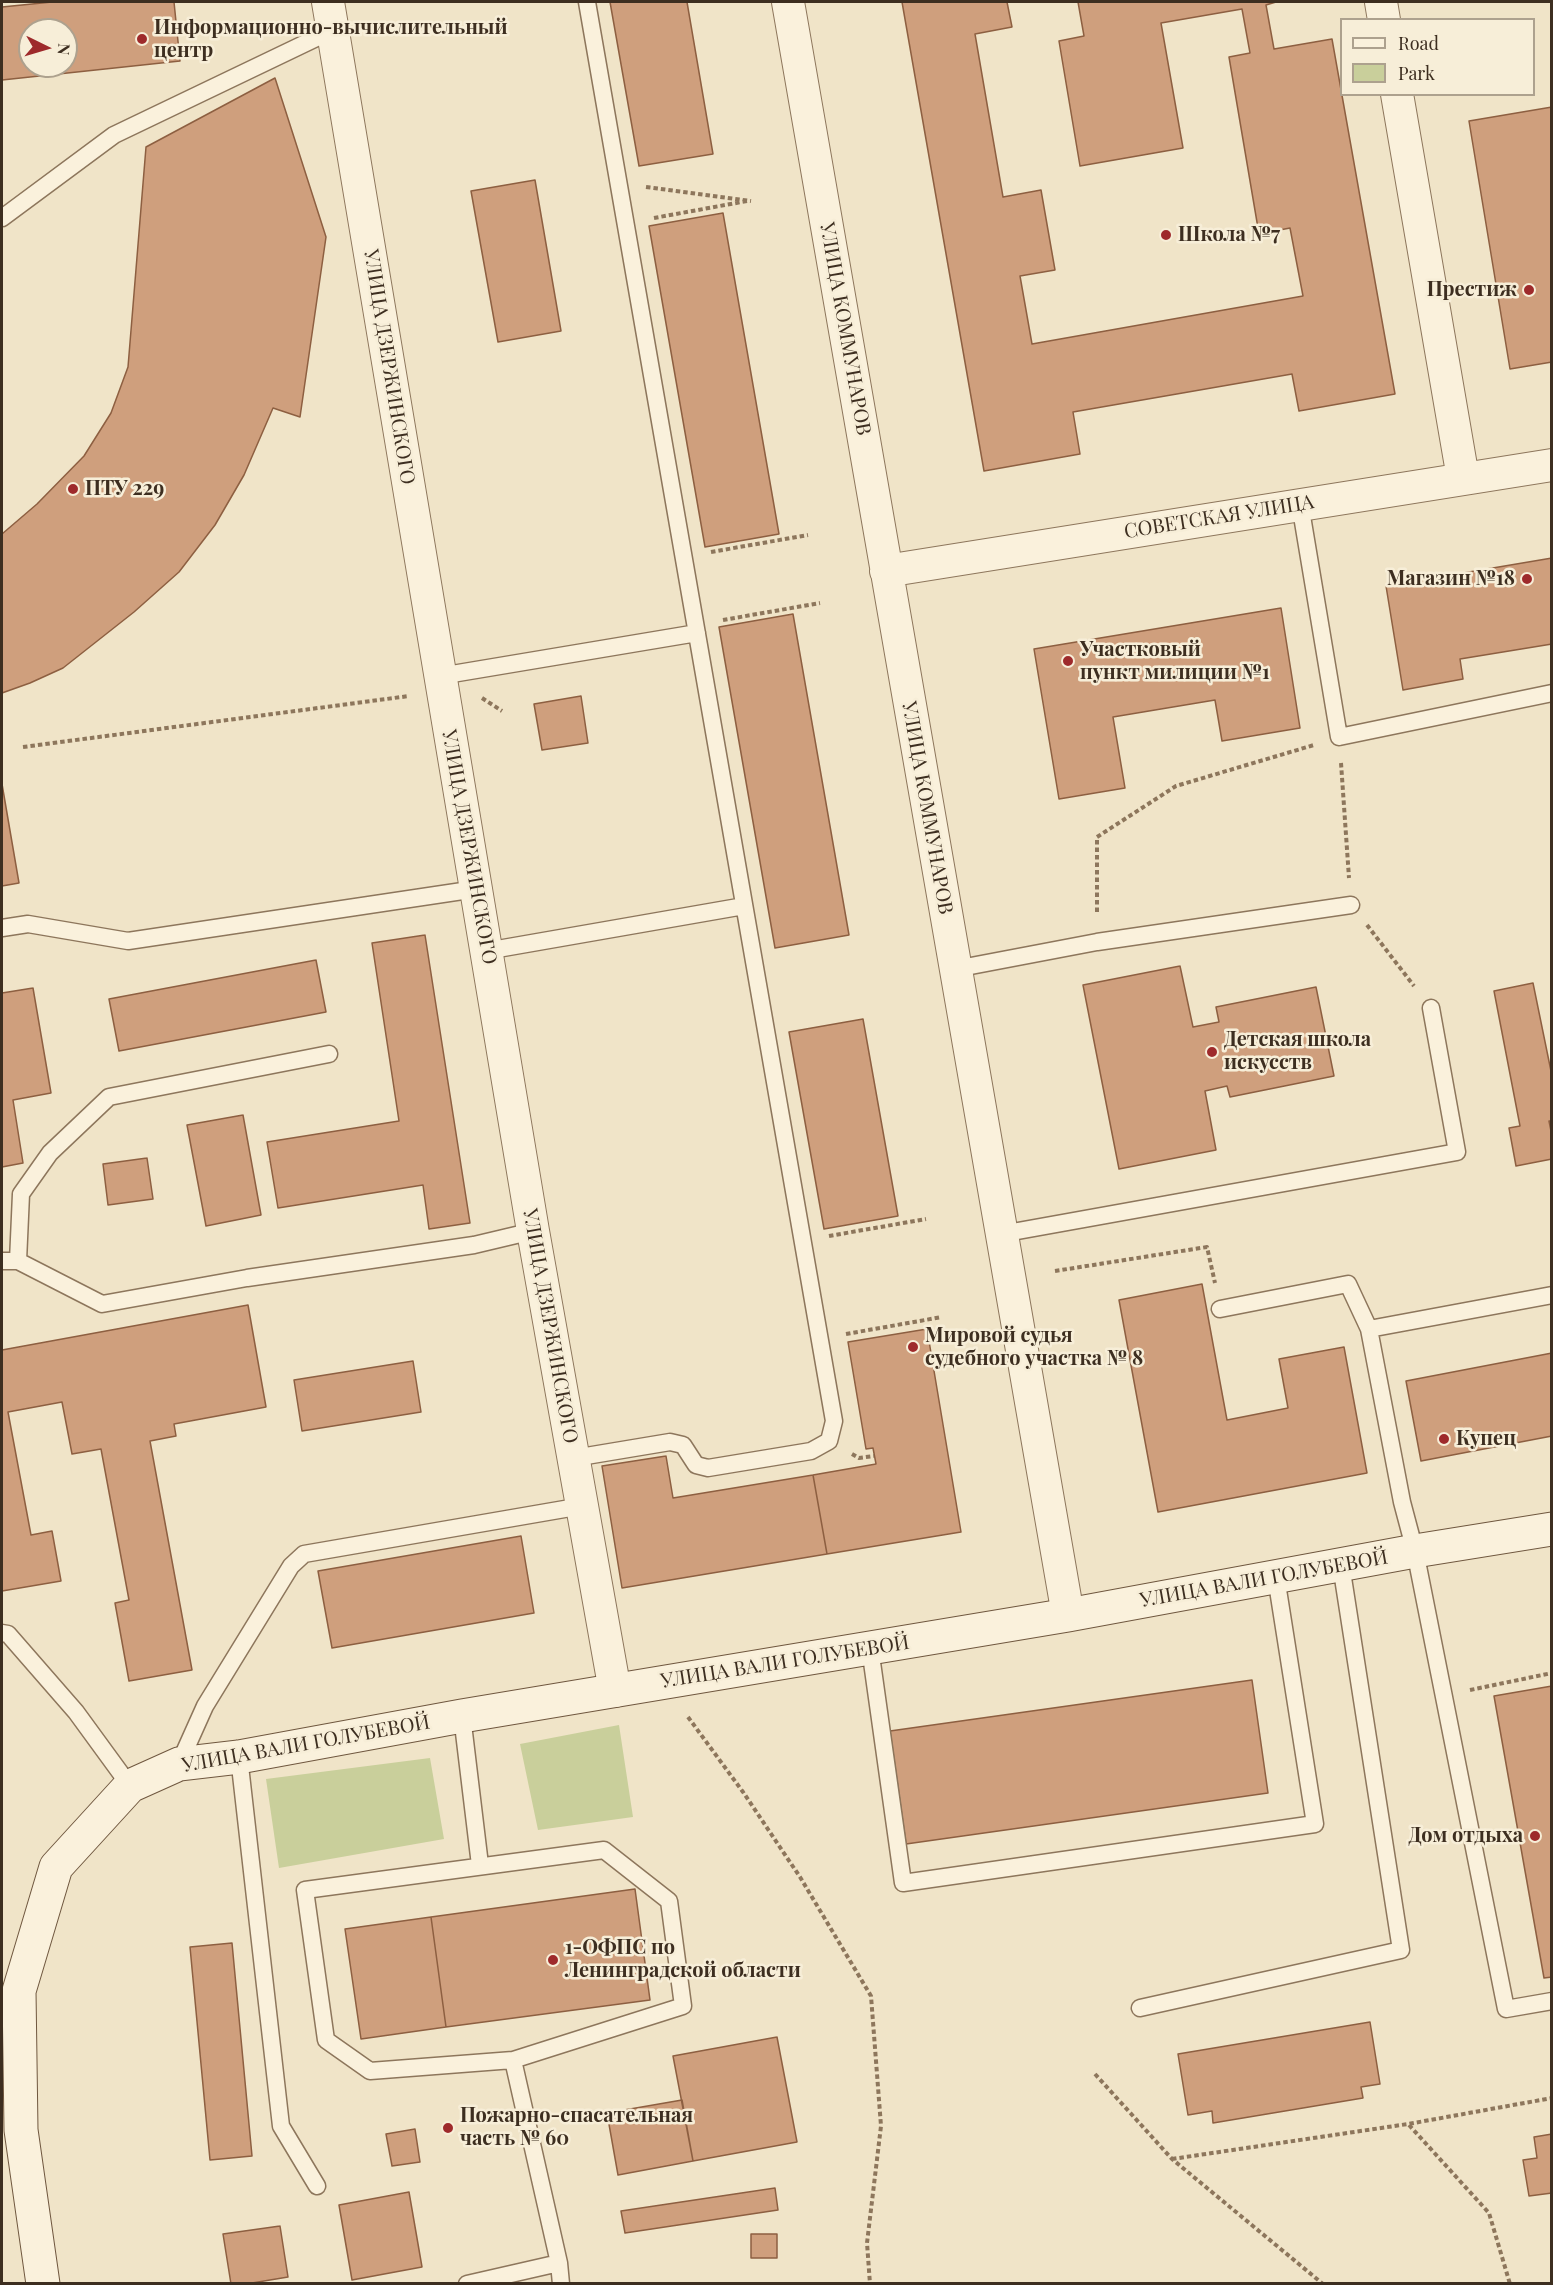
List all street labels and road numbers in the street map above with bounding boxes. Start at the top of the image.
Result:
street label: УЛИЦА КОММУНАРОВ [814,221,876,437]
street label: УЛИЦА ДЗЕРЖИНСКОГО [359,248,419,486]
street label: СОВЕТСКАЯ УЛИЦА [1122,490,1316,544]
street label: УЛИЦА КОММУНАРОВ [896,700,958,916]
street label: УЛИЦА ДЗЕРЖИНСКОГО [437,728,501,966]
street label: УЛИЦА ДЗЕРЖИНСКОГО [518,1207,582,1445]
street label: УЛИЦА ВАЛИ ГОЛУБЕВОЙ [1138,1545,1390,1613]
street label: УЛИЦА ВАЛИ ГОЛУБЕВОЙ [659,1630,911,1694]
street label: УЛИЦА ВАЛИ ГОЛУБЕВОЙ [180,1710,432,1778]

